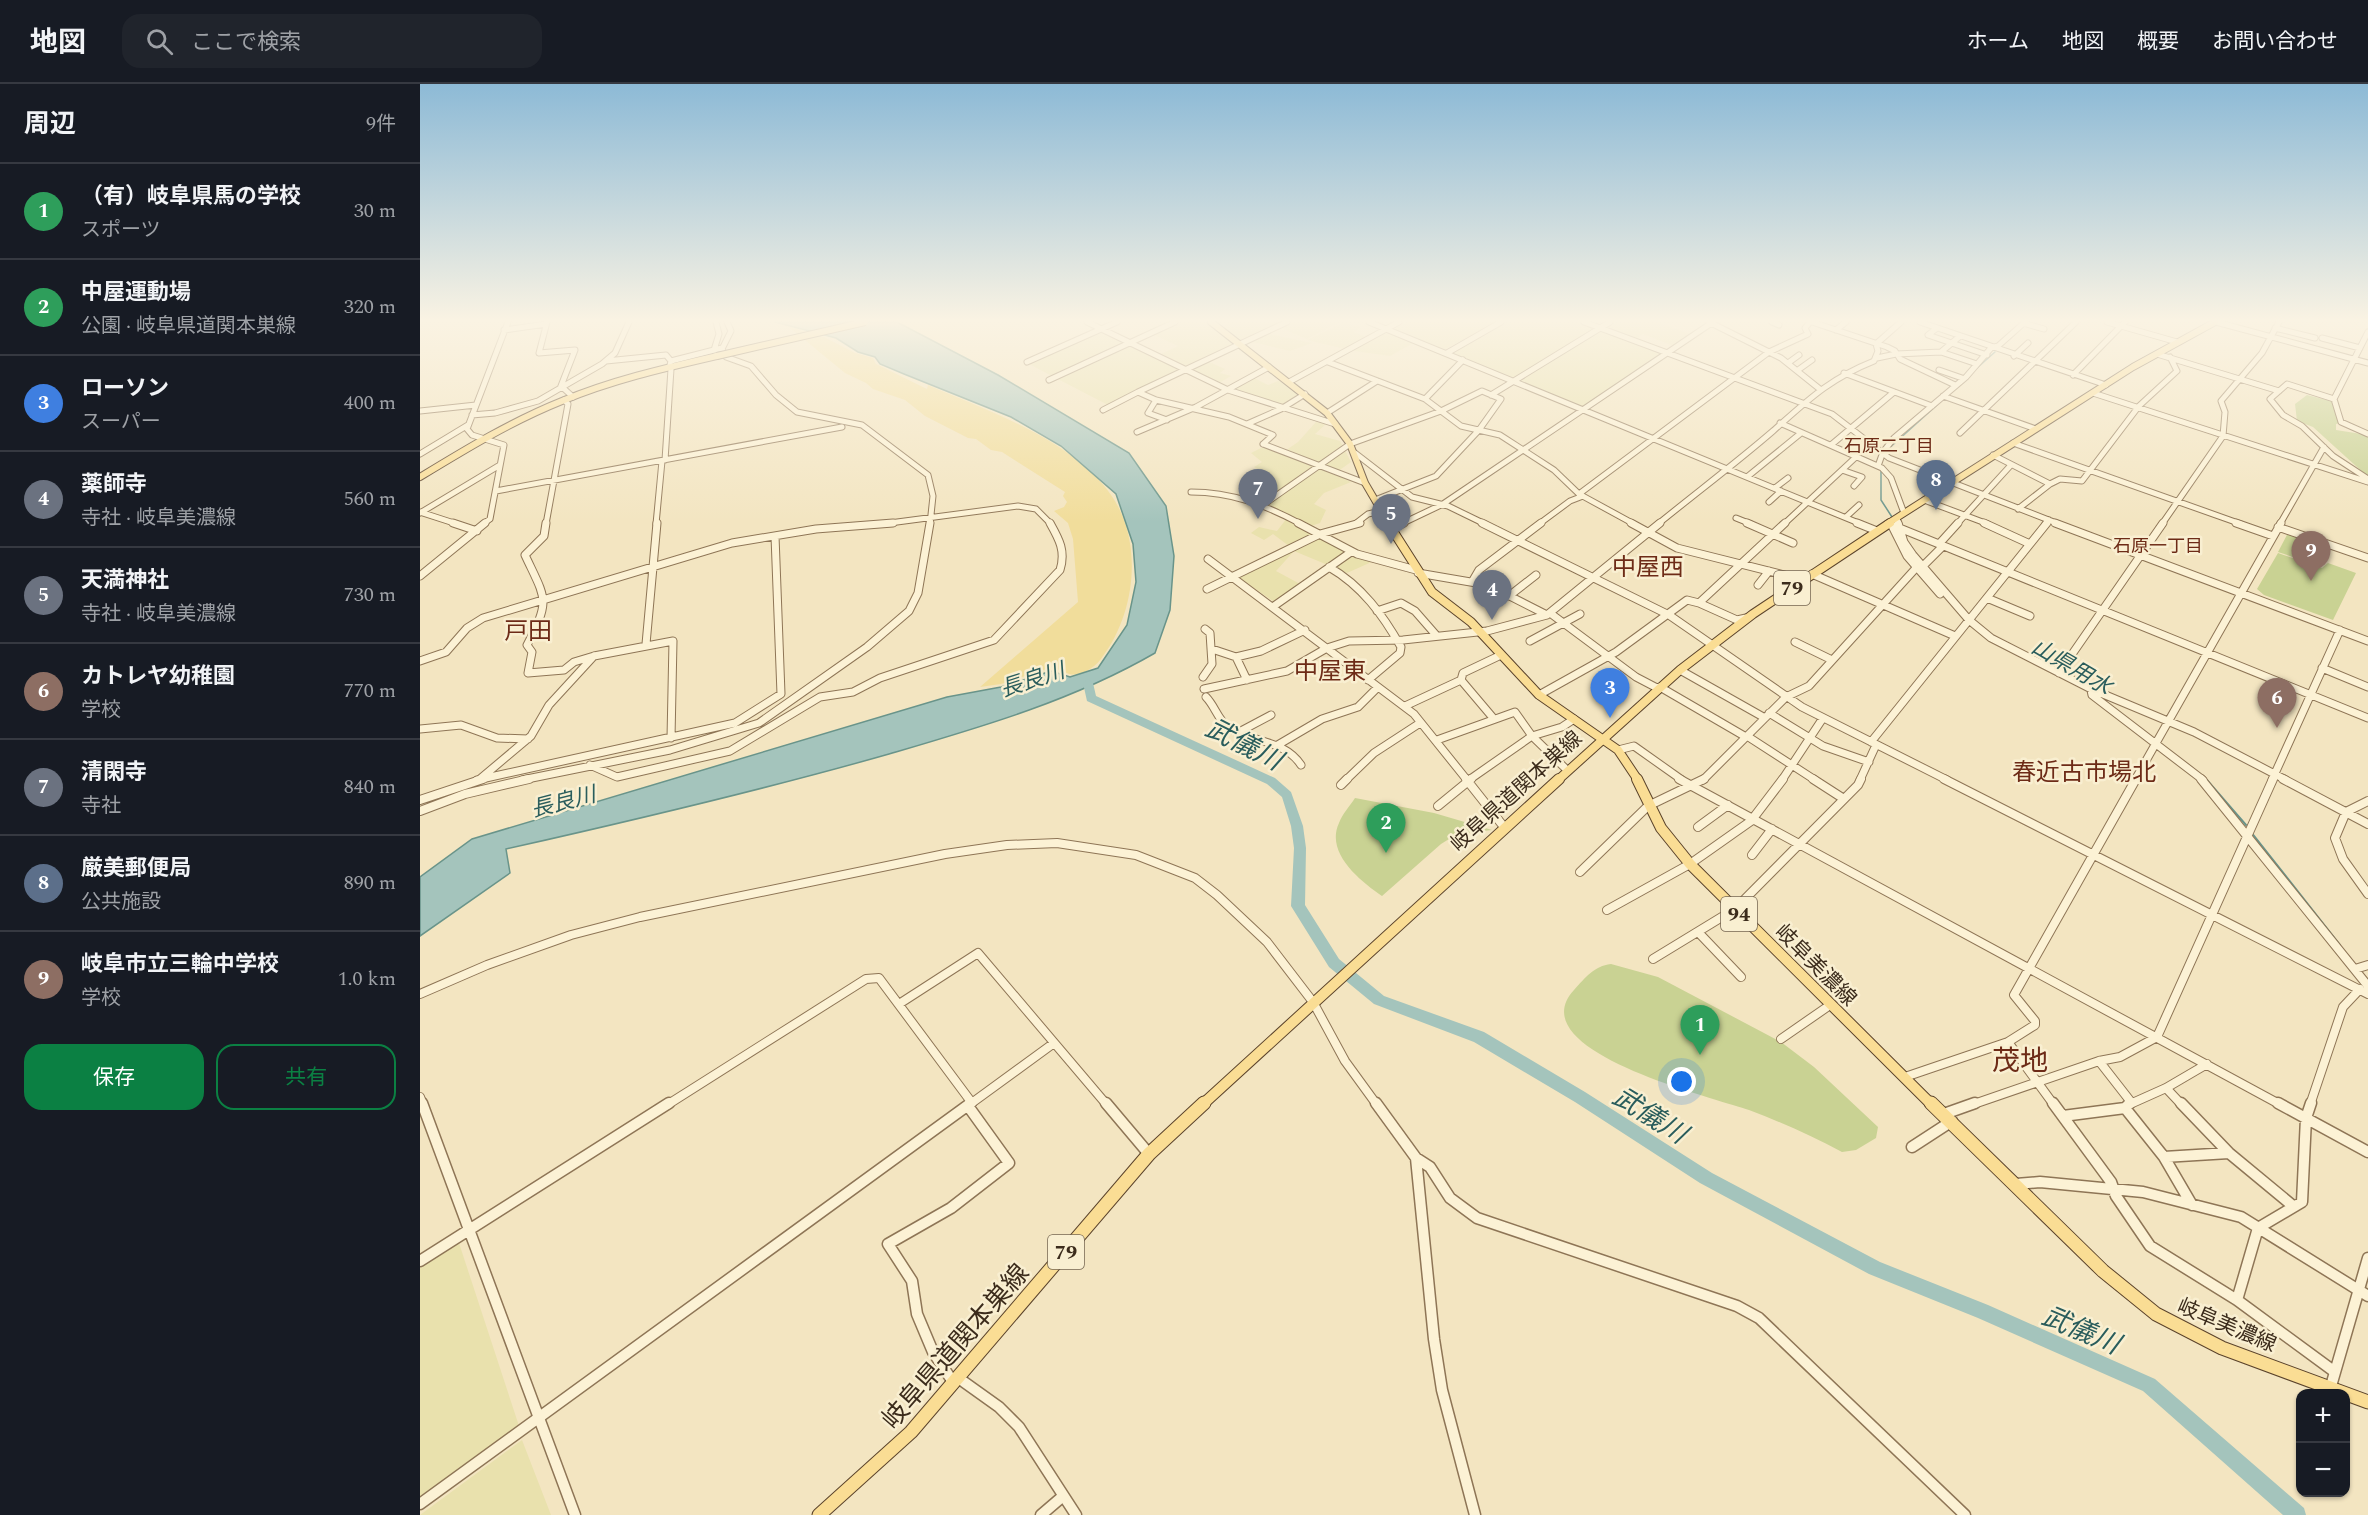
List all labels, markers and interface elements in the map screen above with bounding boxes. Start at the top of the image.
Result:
search box [122,14,542,68]
text: 地図 [30,21,86,64]
icon: search [143,25,176,58]
text: ここで検索 [191,26,301,59]
text: ホーム [1967,26,2029,58]
text: 地図 [2062,26,2104,58]
text: 概要 [2137,26,2179,58]
text: お問い合わせ [2212,26,2338,58]
text: 周辺 [24,104,76,144]
text: 9件 [366,109,396,139]
text: （有）岐阜県馬の学校 [81,180,301,213]
text: 1 [38,196,49,226]
text: 30 m [354,196,396,226]
text: スポーツ [81,215,161,245]
text: 中屋運動場 [81,276,191,309]
text: 2 [38,292,49,322]
text: 320 m [344,292,396,322]
text: 公園 · 岐阜県道関本巣線 [81,311,296,341]
text: ローソン [81,372,169,405]
text: 3 [38,388,49,418]
text: 400 m [344,388,396,418]
text: スーパー [81,407,161,437]
district label: 石原二丁目 [1844,433,1934,460]
pin: 8 [1916,460,1956,510]
text: 薬師寺 [81,468,147,501]
pin: 7 [1238,470,1278,519]
text: 4 [38,484,49,514]
text: 560 m [344,484,396,514]
pin: 5 [1372,494,1410,544]
text: 寺社 · 岐阜美濃線 [81,503,236,533]
pin: 9 [2292,532,2330,581]
district label: 石原一丁目 [2113,533,2203,560]
district label: 中屋西 [1612,550,1684,586]
text: 天満神社 [81,564,169,597]
pin: 4 [1472,570,1512,620]
road number: 79 [1774,571,1810,605]
text: 5 [38,580,49,610]
text: 730 m [344,580,396,610]
text: 寺社 · 岐阜美濃線 [81,599,236,629]
district label: 戸田 [504,614,552,650]
water label: 山県用水 [2025,631,2119,705]
water label: 長良川 [996,654,1071,706]
district label: 中屋東 [1294,654,1366,690]
text: カトレヤ幼稚園 [81,660,235,693]
pin: 3 [1590,668,1630,718]
text: 6 [38,676,49,706]
text: 770 m [344,676,396,706]
pin: 6 [2258,678,2296,728]
text: 学校 [81,695,121,725]
water label: 武儀川 [1198,708,1292,783]
street label: 岐阜県道関本巣線 [1444,724,1590,860]
district label: 春近古市場北 [2012,755,2156,791]
text: 清閑寺 [81,756,147,789]
text: 7 [38,772,49,802]
text: 840 m [344,772,396,802]
water label: 長良川 [527,778,601,826]
text: 寺社 [81,791,121,821]
pin: 2 [1366,804,1406,853]
text: 厳美郵便局 [81,852,191,885]
text: 8 [38,868,49,898]
text: 890 m [344,868,396,898]
text: 公共施設 [81,887,161,917]
road number: 94 [1721,897,1757,931]
street label: 岐阜美濃線 [1767,917,1864,1014]
text: 岐阜市立三輪中学校 [81,948,279,981]
text: 9 [38,964,49,994]
text: 1.0 km [338,964,396,994]
text: 学校 [81,983,121,1013]
pin: 1 [1680,1006,1720,1055]
district label: 茂地 [1992,1040,2048,1083]
button: 保存 [24,1044,204,1110]
button: 共有 [216,1044,396,1110]
your location [1667,1067,1696,1096]
water label: 武儀川 [1604,1077,1697,1157]
road number: 79 [1048,1235,1084,1269]
street label: 岐阜県道関本巣線 [872,1255,1039,1438]
street label: 岐阜美濃線 [2172,1291,2281,1361]
water label: 武儀川 [2035,1296,2129,1367]
map controls [2296,1389,2350,1497]
button: + [2296,1389,2350,1443]
button: − [2296,1443,2350,1497]

